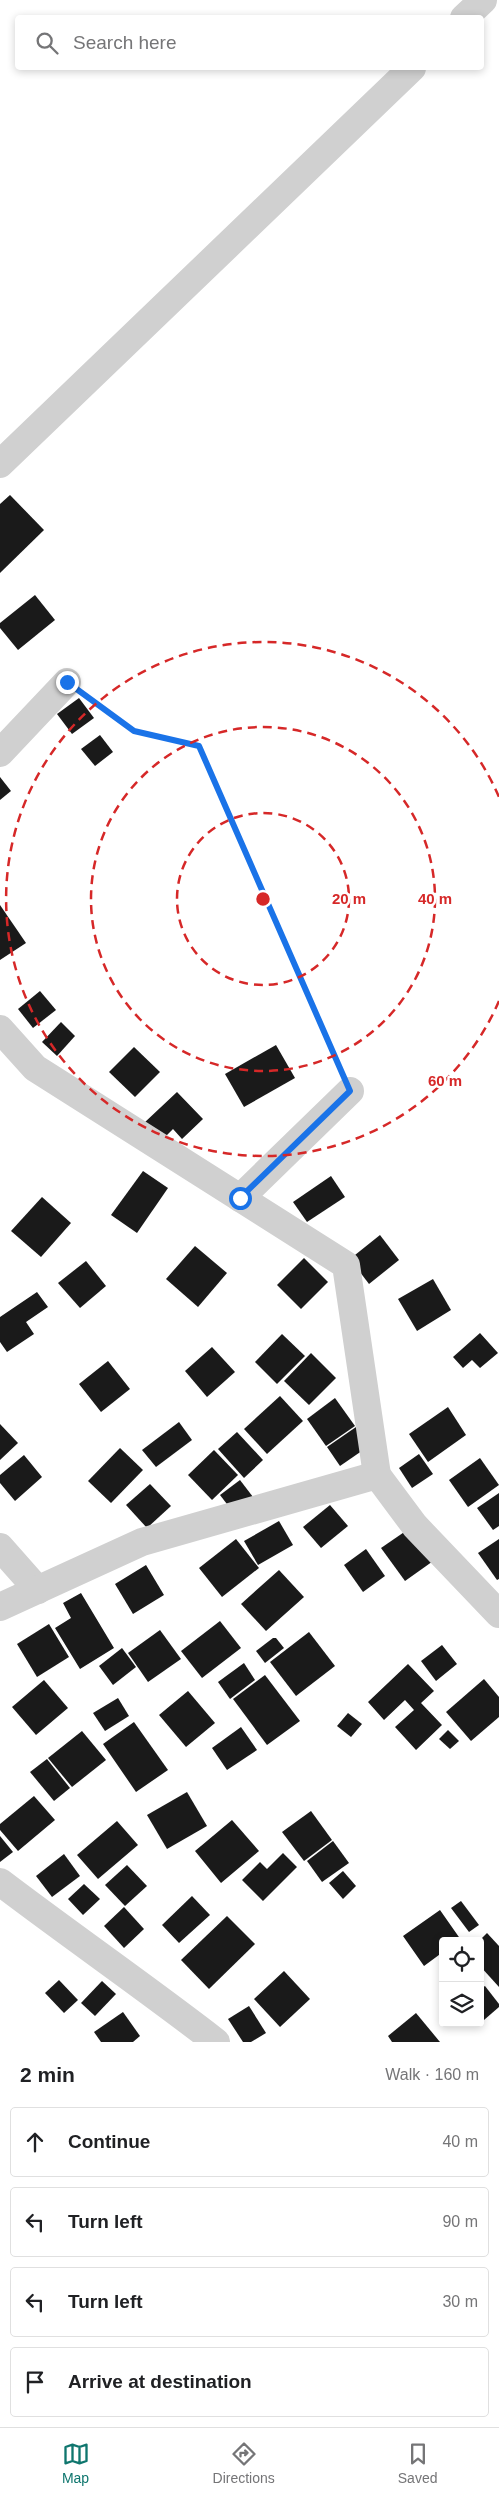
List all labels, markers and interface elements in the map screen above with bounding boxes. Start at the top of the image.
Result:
search box [15,15,484,70]
icon: search [33,29,61,57]
text: Search here [73,32,177,53]
route end [56,671,79,694]
centre of rings [254,890,272,908]
text: 20 m [332,890,366,907]
text: 40 m [418,890,452,907]
text: 60 m [428,1072,462,1089]
route start [229,1187,252,1210]
map controls [439,1937,484,2027]
button: locate [439,1937,484,1982]
button: layers [439,1982,484,2027]
text: 2 min [20,2063,75,2086]
text: Walk · 160 m [385,2066,479,2083]
icon: ahead [21,2128,49,2156]
text: Continue [68,2131,150,2152]
text: 40 m [442,2133,478,2150]
icon: left [21,2208,49,2236]
text: Turn left [68,2211,143,2232]
text: 90 m [442,2213,478,2230]
icon: left [21,2288,49,2316]
text: Turn left [68,2291,143,2312]
text: 30 m [442,2293,478,2310]
icon: arrive [21,2368,49,2396]
text: Arrive at destination [68,2371,252,2392]
tab: Map [62,2440,90,2486]
tab: Directions [213,2440,275,2486]
tab: Saved [398,2440,437,2486]

